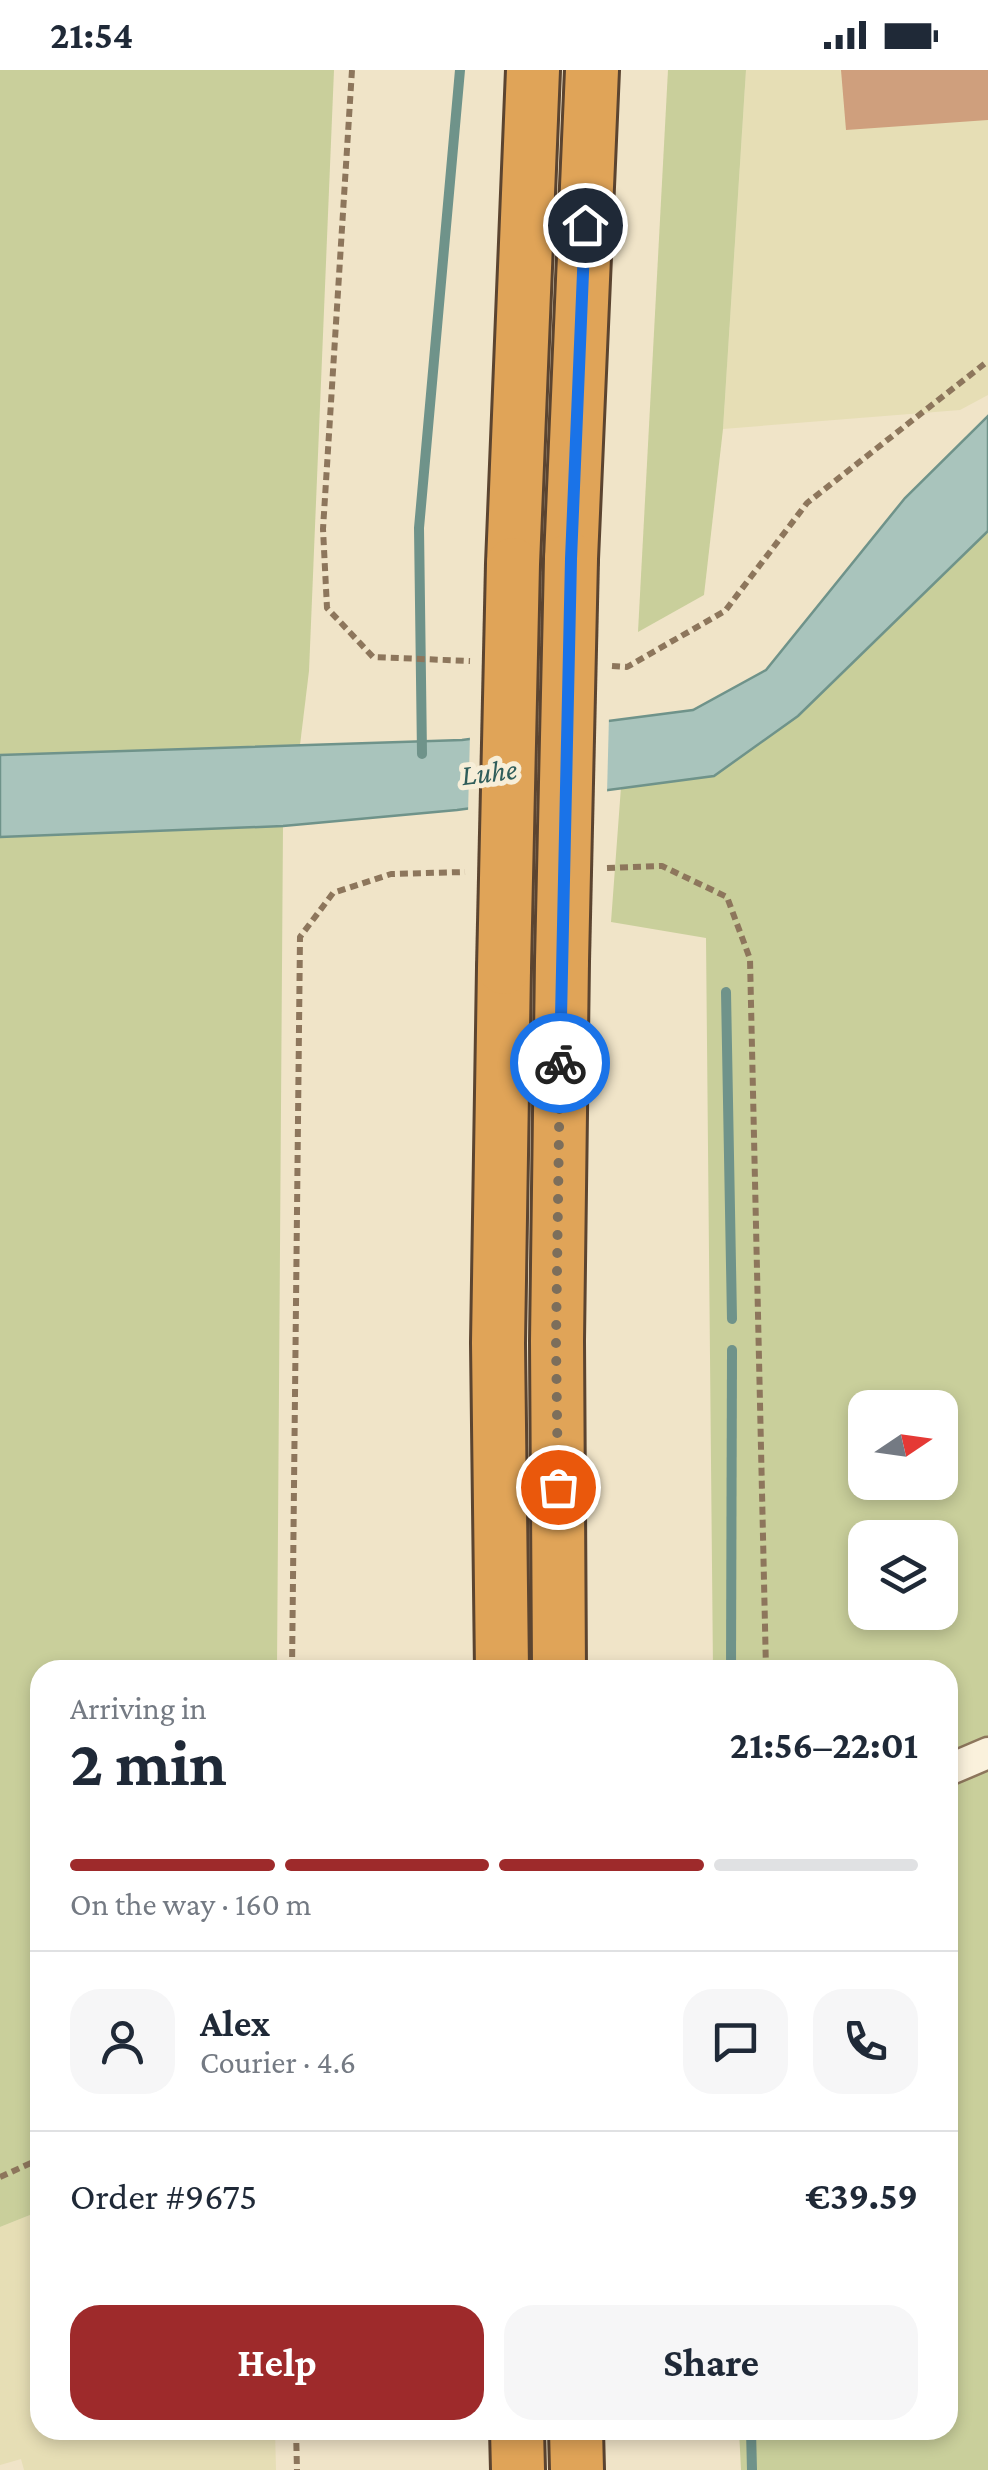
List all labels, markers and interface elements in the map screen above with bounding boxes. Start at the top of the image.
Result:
text: 21:54 [50,14,133,56]
pin [543,183,628,268]
icon: home [558,198,613,253]
water label: Luhe [459,752,519,791]
courier [510,1013,610,1113]
icon: bike [533,1036,588,1091]
north arrow [848,1390,958,1500]
map controls [848,1390,958,1630]
pin [516,1445,601,1530]
icon: bag [531,1460,586,1515]
button: layers [848,1520,958,1630]
text: Arriving in [70,1690,207,1726]
text: 21:56–22:01 [730,1724,918,1766]
text: 2 min [70,1727,227,1799]
text: On the way · 160 m [70,1886,312,1922]
button: person [70,1989,175,2094]
button: chat [683,1989,788,2094]
button: phone [813,1989,918,2094]
text: Alex [200,2002,270,2044]
text: Courier · 4.6 [200,2044,356,2080]
text: Order #9675 [70,2175,257,2217]
text: €39.59 [805,2175,918,2217]
button: Help [70,2305,484,2420]
button: Share [504,2305,918,2420]

